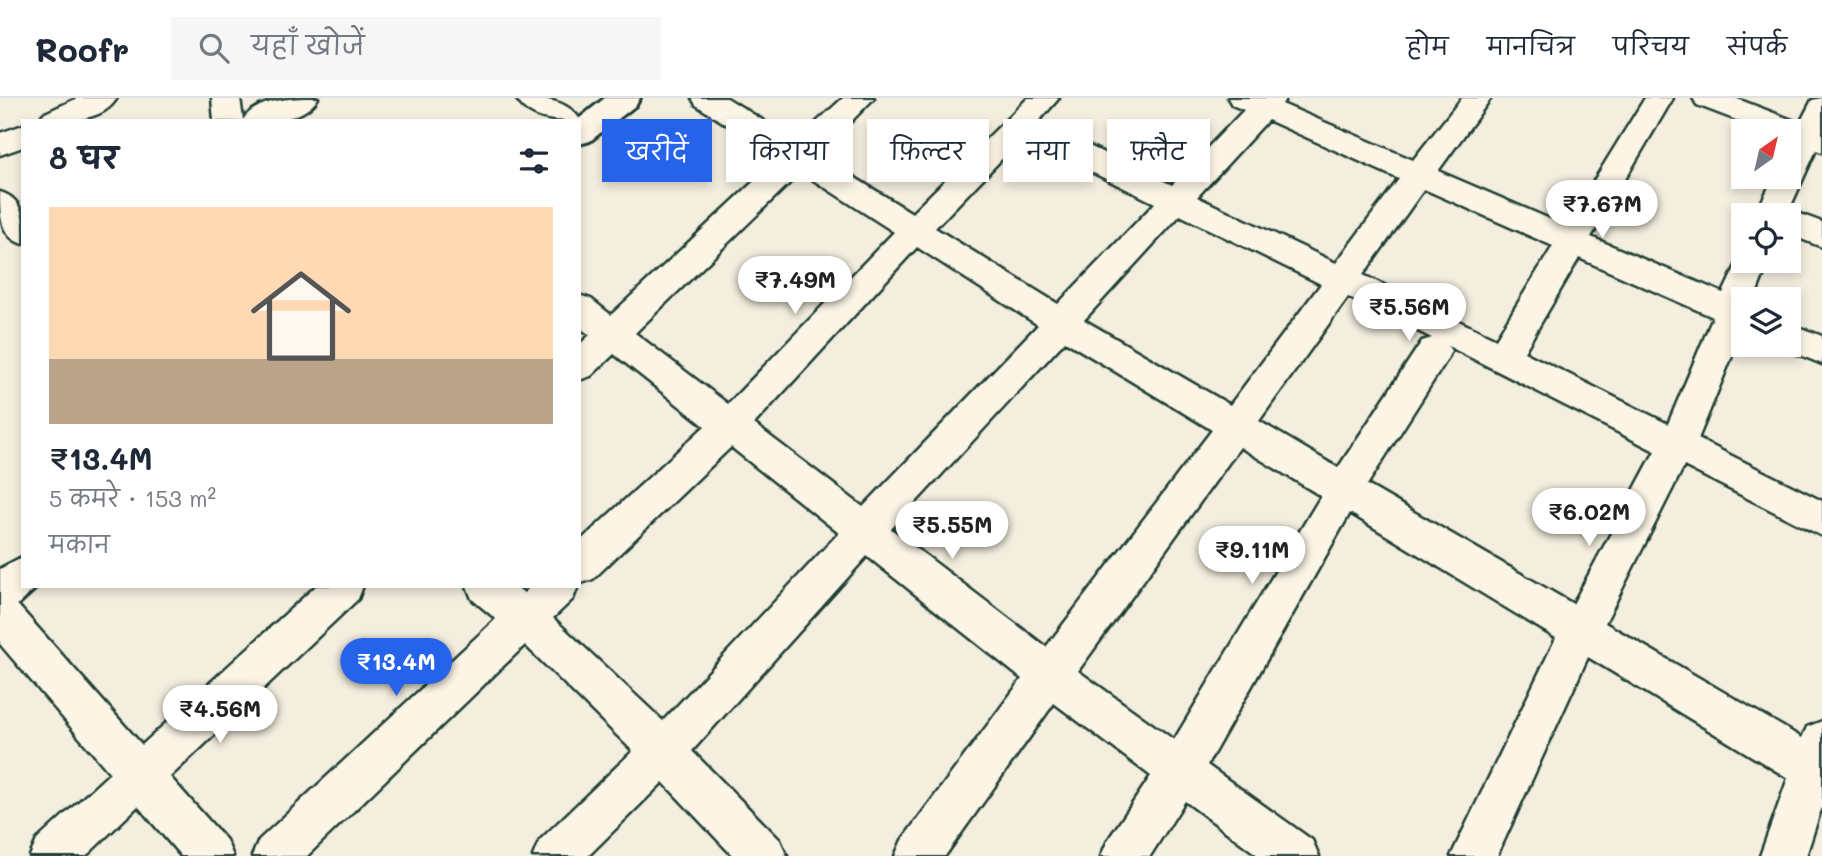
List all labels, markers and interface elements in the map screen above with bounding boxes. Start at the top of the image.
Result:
search box [171,17,661,80]
text: Roofr [35,27,129,70]
text: यहाँ खोजें [251,28,365,62]
icon: search [195,29,233,67]
text: होम [1406,30,1449,61]
text: मानचित्र [1487,30,1575,61]
text: परिचय [1613,30,1689,61]
text: संपर्क [1727,30,1787,61]
chip: खरीदें [602,119,712,182]
chip: किराया [726,119,853,182]
chip: फ़िल्टर [867,119,989,182]
chip: नया [1003,119,1093,182]
chip: फ़्लैट [1107,119,1210,182]
north arrow [1731,119,1801,189]
map controls [1731,119,1801,357]
text: 8 घर [49,137,118,177]
icon: filters [515,142,553,180]
pin: ₹7.67M [1545,180,1659,240]
text: ₹7.67M [1562,188,1642,218]
button: locate [1731,203,1801,273]
icon: home [238,253,364,379]
pin: ₹7.49M [738,256,852,316]
text: ₹7.49M [754,264,836,294]
pin: ₹5.56M [1352,284,1466,343]
button: layers [1731,287,1801,357]
text: ₹5.56M [1368,291,1450,321]
text: ₹13.4M [49,438,153,478]
text: 5 कमरे · 153 m² [49,483,216,513]
pin: ₹6.02M [1532,489,1646,548]
text: ₹6.02M [1548,496,1630,526]
pin: ₹5.55M [895,502,1009,561]
text: ₹5.55M [911,509,993,539]
pin: ₹9.11M [1195,526,1309,586]
text: मकान [49,529,110,559]
text: ₹9.11M [1214,534,1290,564]
pin: ₹13.4M [339,638,453,698]
text: ₹13.4M [356,646,436,676]
pin: ₹4.56M [163,686,277,745]
text: ₹4.56M [179,693,261,723]

